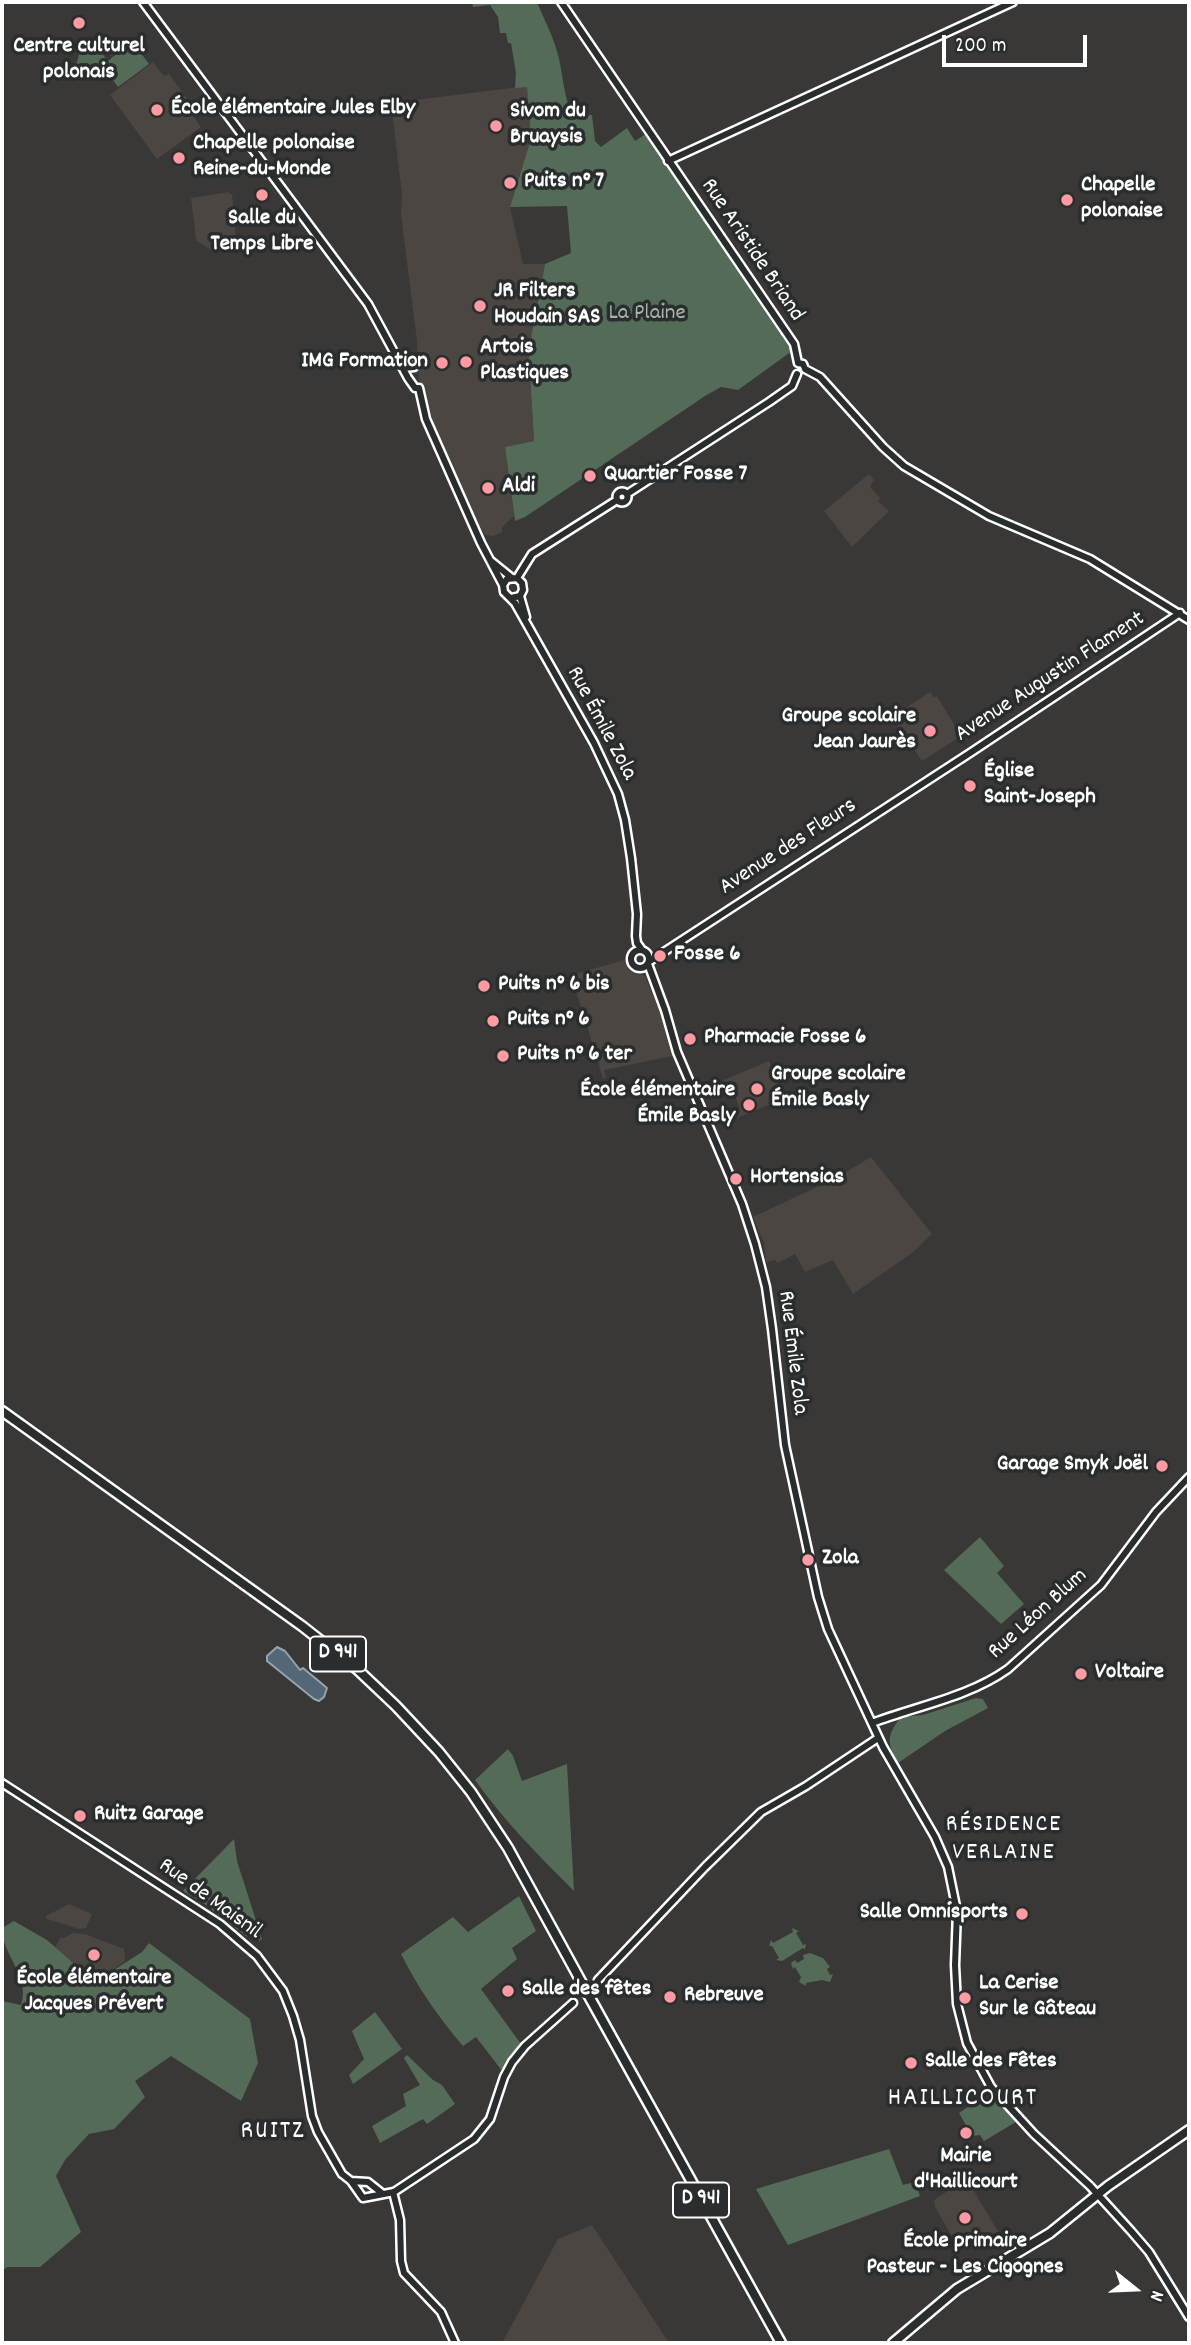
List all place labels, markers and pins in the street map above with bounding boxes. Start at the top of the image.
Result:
marker: Centre culturel polonais [71,15,87,31]
place label: Centre culturel polonais [13,34,145,88]
place label: École élémentaire Jules Elby [171,96,415,124]
place label: Sivom du Bruaysis [510,99,586,153]
marker: École élémentaire Jules Elby [149,102,165,118]
marker: Sivom du Bruaysis [488,118,504,134]
place label: Chapelle polonaise Reine-du-Monde [193,131,355,185]
marker: Chapelle polonaise Reine-du-Monde [171,150,187,166]
place label: Puits n° 7 [524,169,604,197]
place label: Chapelle polonaise [1081,173,1163,227]
marker: Puits n° 7 [502,175,518,191]
marker: Salle du Temps Libre [254,187,270,203]
marker: Chapelle polonaise [1059,192,1075,208]
place label: Salle du Temps Libre [211,206,313,260]
place label: JR Filters Houdain SAS [494,279,600,333]
marker: JR Filters Houdain SAS [472,298,488,314]
place label: Artois Plastiques [480,335,569,389]
place label: IMG Formation [301,349,428,377]
marker: Artois Plastiques [458,354,474,370]
marker: IMG Formation [434,355,450,371]
place label: Quartier Fosse 7 [604,462,747,490]
marker: Quartier Fosse 7 [582,468,598,484]
place label: Aldi [502,474,535,502]
marker: Aldi [480,480,496,496]
place label: Groupe scolaire Jean Jaurès [781,704,916,758]
marker: Groupe scolaire Jean Jaurès [922,723,938,739]
place label: Église Saint-Joseph [984,759,1096,813]
marker: Église Saint-Joseph [962,778,978,794]
place label: Fosse 6 [674,942,741,970]
marker: Fosse 6 [652,948,668,964]
place label: Puits n° 6 bis [498,972,610,1000]
marker: Puits n° 6 bis [476,978,492,994]
place label: Puits n° 6 [507,1007,590,1035]
marker: Puits n° 6 [485,1013,501,1029]
place label: Pharmacie Fosse 6 [704,1025,866,1053]
marker: Pharmacie Fosse 6 [682,1031,698,1047]
place label: Puits n° 6 ter [517,1042,632,1070]
marker: Puits n° 6 ter [495,1048,511,1064]
place label: Groupe scolaire Émile Basly [771,1062,906,1116]
place label: École élémentaire Émile Basly [580,1078,735,1132]
marker: Groupe scolaire Émile Basly [749,1081,765,1097]
marker: École élémentaire Émile Basly [741,1097,757,1113]
place label: Hortensias [750,1165,844,1193]
marker: Hortensias [728,1171,744,1187]
place label: Garage Smyk Joël [997,1452,1148,1480]
marker: Garage Smyk Joël [1154,1458,1170,1474]
place label: Zola [822,1546,859,1574]
marker: Zola [800,1552,816,1568]
place label: Voltaire [1095,1660,1164,1688]
marker: Voltaire [1073,1666,1089,1682]
place label: Ruitz Garage [94,1802,204,1830]
marker: Ruitz Garage [72,1808,88,1824]
place label: Salle Omnisports [860,1900,1008,1928]
marker: Salle Omnisports [1014,1906,1030,1922]
marker: École élémentaire Jacques Prévert [86,1947,102,1963]
place label: École élémentaire Jacques Prévert [17,1966,171,2020]
place label: La Cerise Sur le Gâteau [979,1971,1096,2025]
place label: Salle des fêtes [522,1977,651,2005]
marker: Salle des fêtes [500,1983,516,1999]
place label: Rebreuve [684,1983,764,2011]
marker: Rebreuve [662,1989,678,2005]
marker: La Cerise Sur le Gâteau [957,1990,973,2006]
place label: Salle des Fêtes [925,2049,1057,2077]
marker: Salle des Fêtes [903,2055,919,2071]
marker: Mairie d'Haillicourt [958,2125,974,2141]
place label: Mairie d'Haillicourt [914,2144,1018,2198]
marker: École primaire Pasteur - Les Cigognes [957,2210,973,2226]
place label: École primaire Pasteur - Les Cigognes [866,2229,1064,2283]

